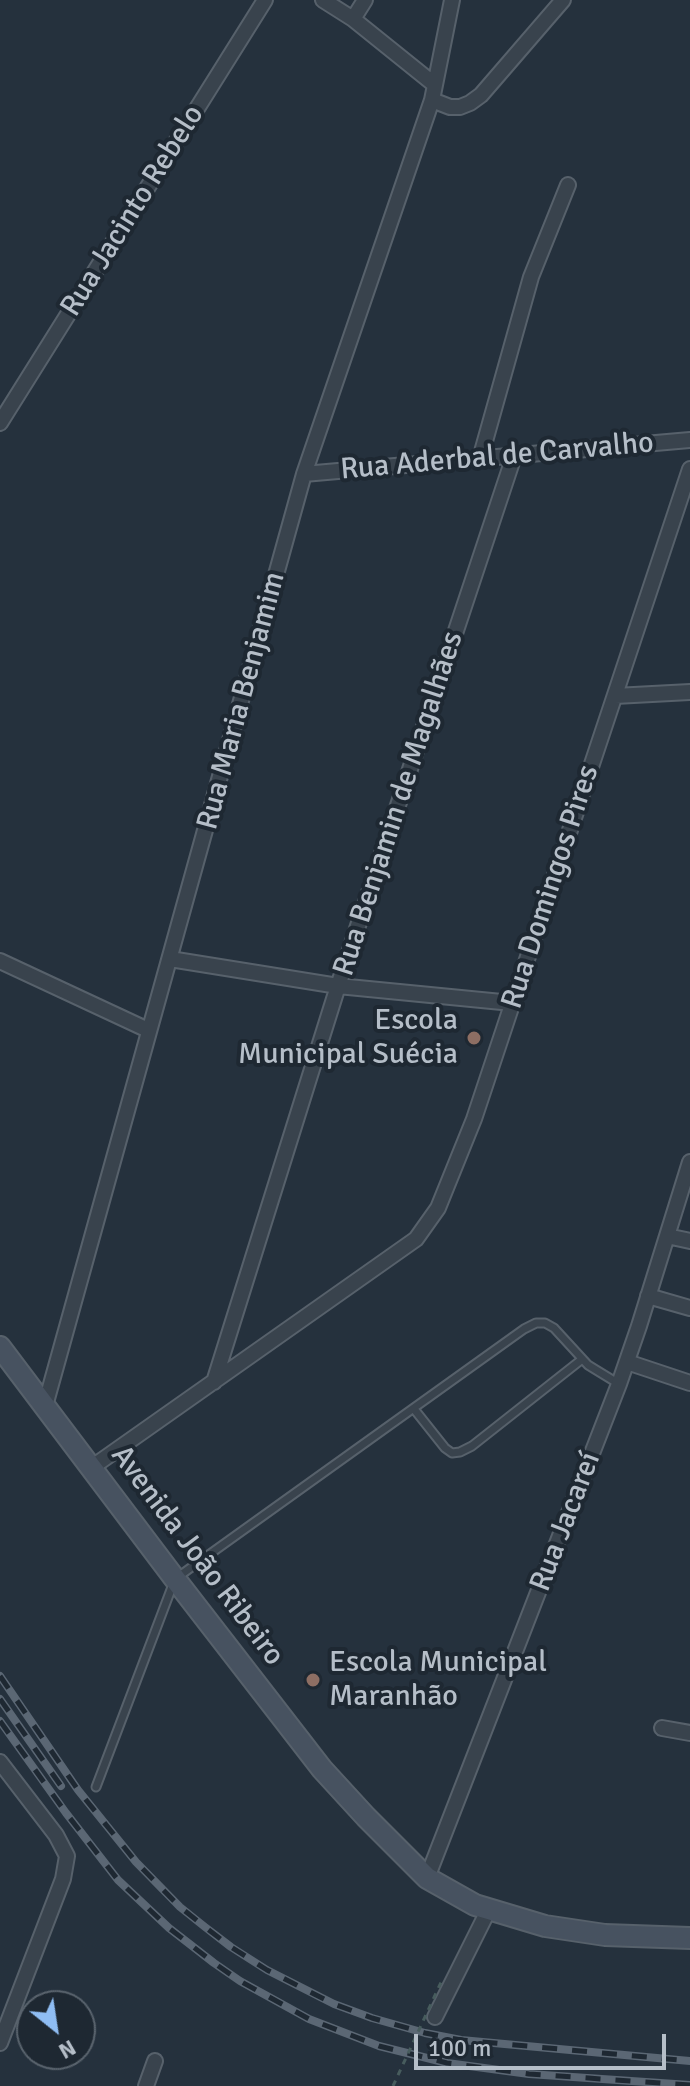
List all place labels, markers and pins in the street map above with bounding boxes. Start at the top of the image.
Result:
place label: Escola Municipal Suécia [238,1003,458,1074]
marker: Escola Municipal Suécia [465,1029,483,1047]
place label: Escola Municipal Maranhão [329,1645,547,1716]
marker: Escola Municipal Maranhão [304,1671,322,1689]

